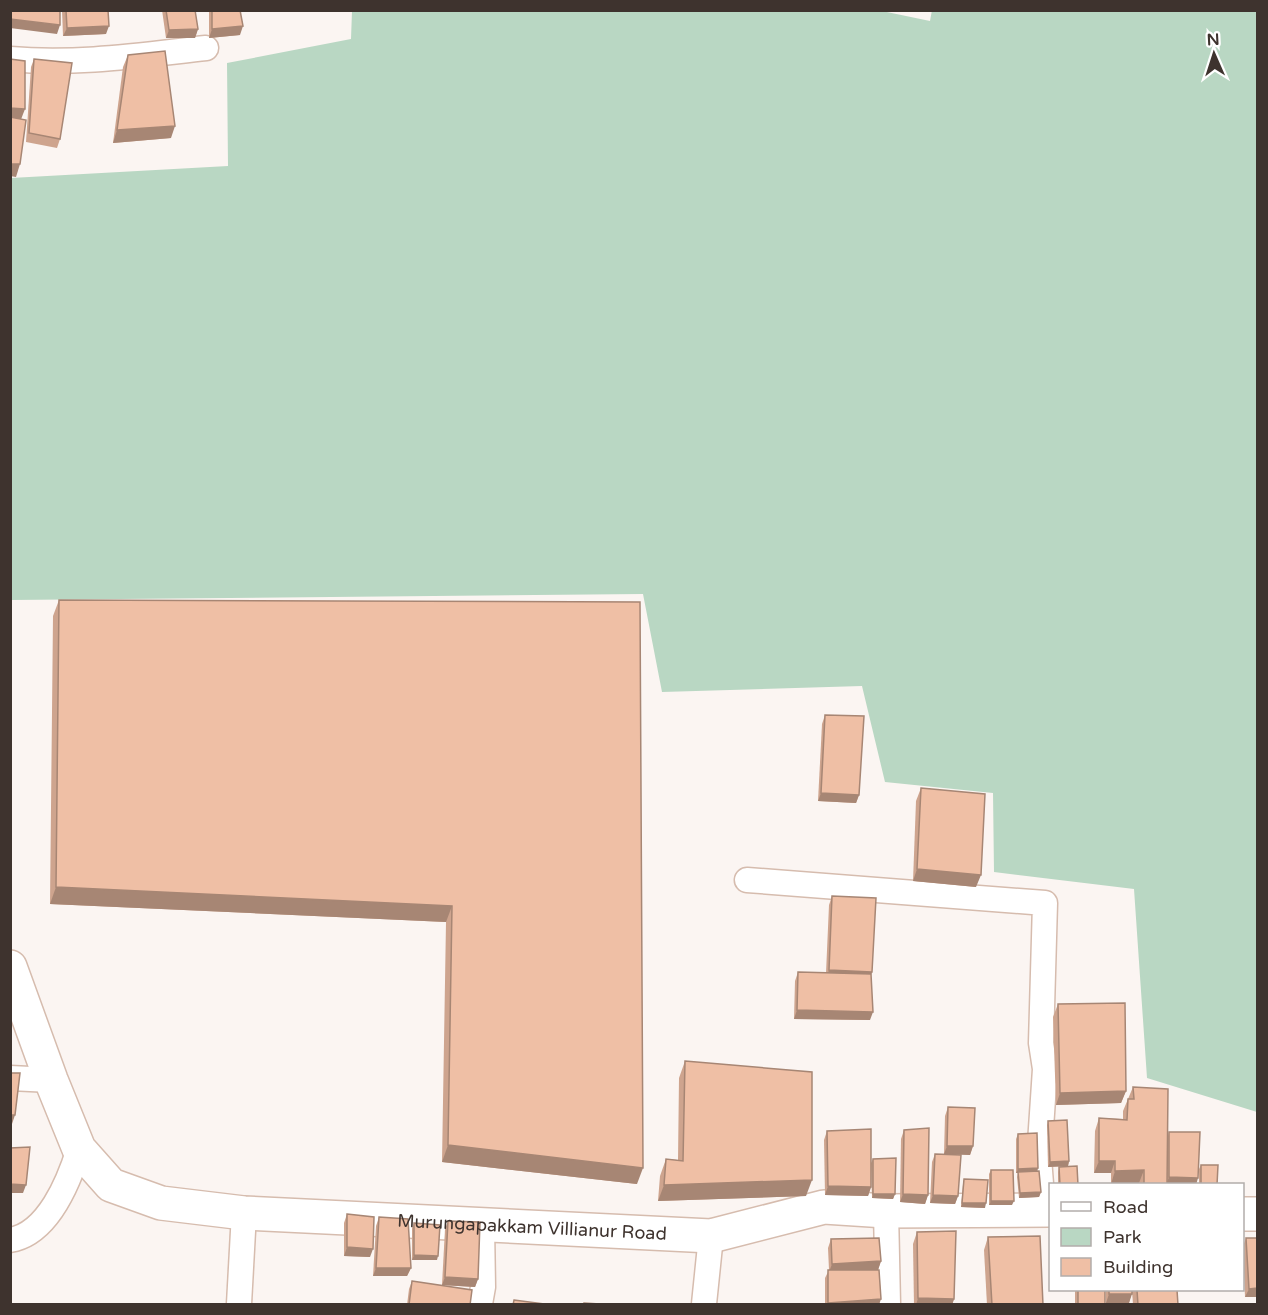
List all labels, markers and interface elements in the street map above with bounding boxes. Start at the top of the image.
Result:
north arrow [1184,24,1244,84]
text: N [1206,30,1220,50]
legend [1049,1183,1244,1291]
text: Road [1103,1196,1148,1218]
street label: Murungapakkam Villianur Road [397,1210,667,1245]
text: Park [1103,1226,1142,1248]
text: Building [1103,1256,1173,1278]

